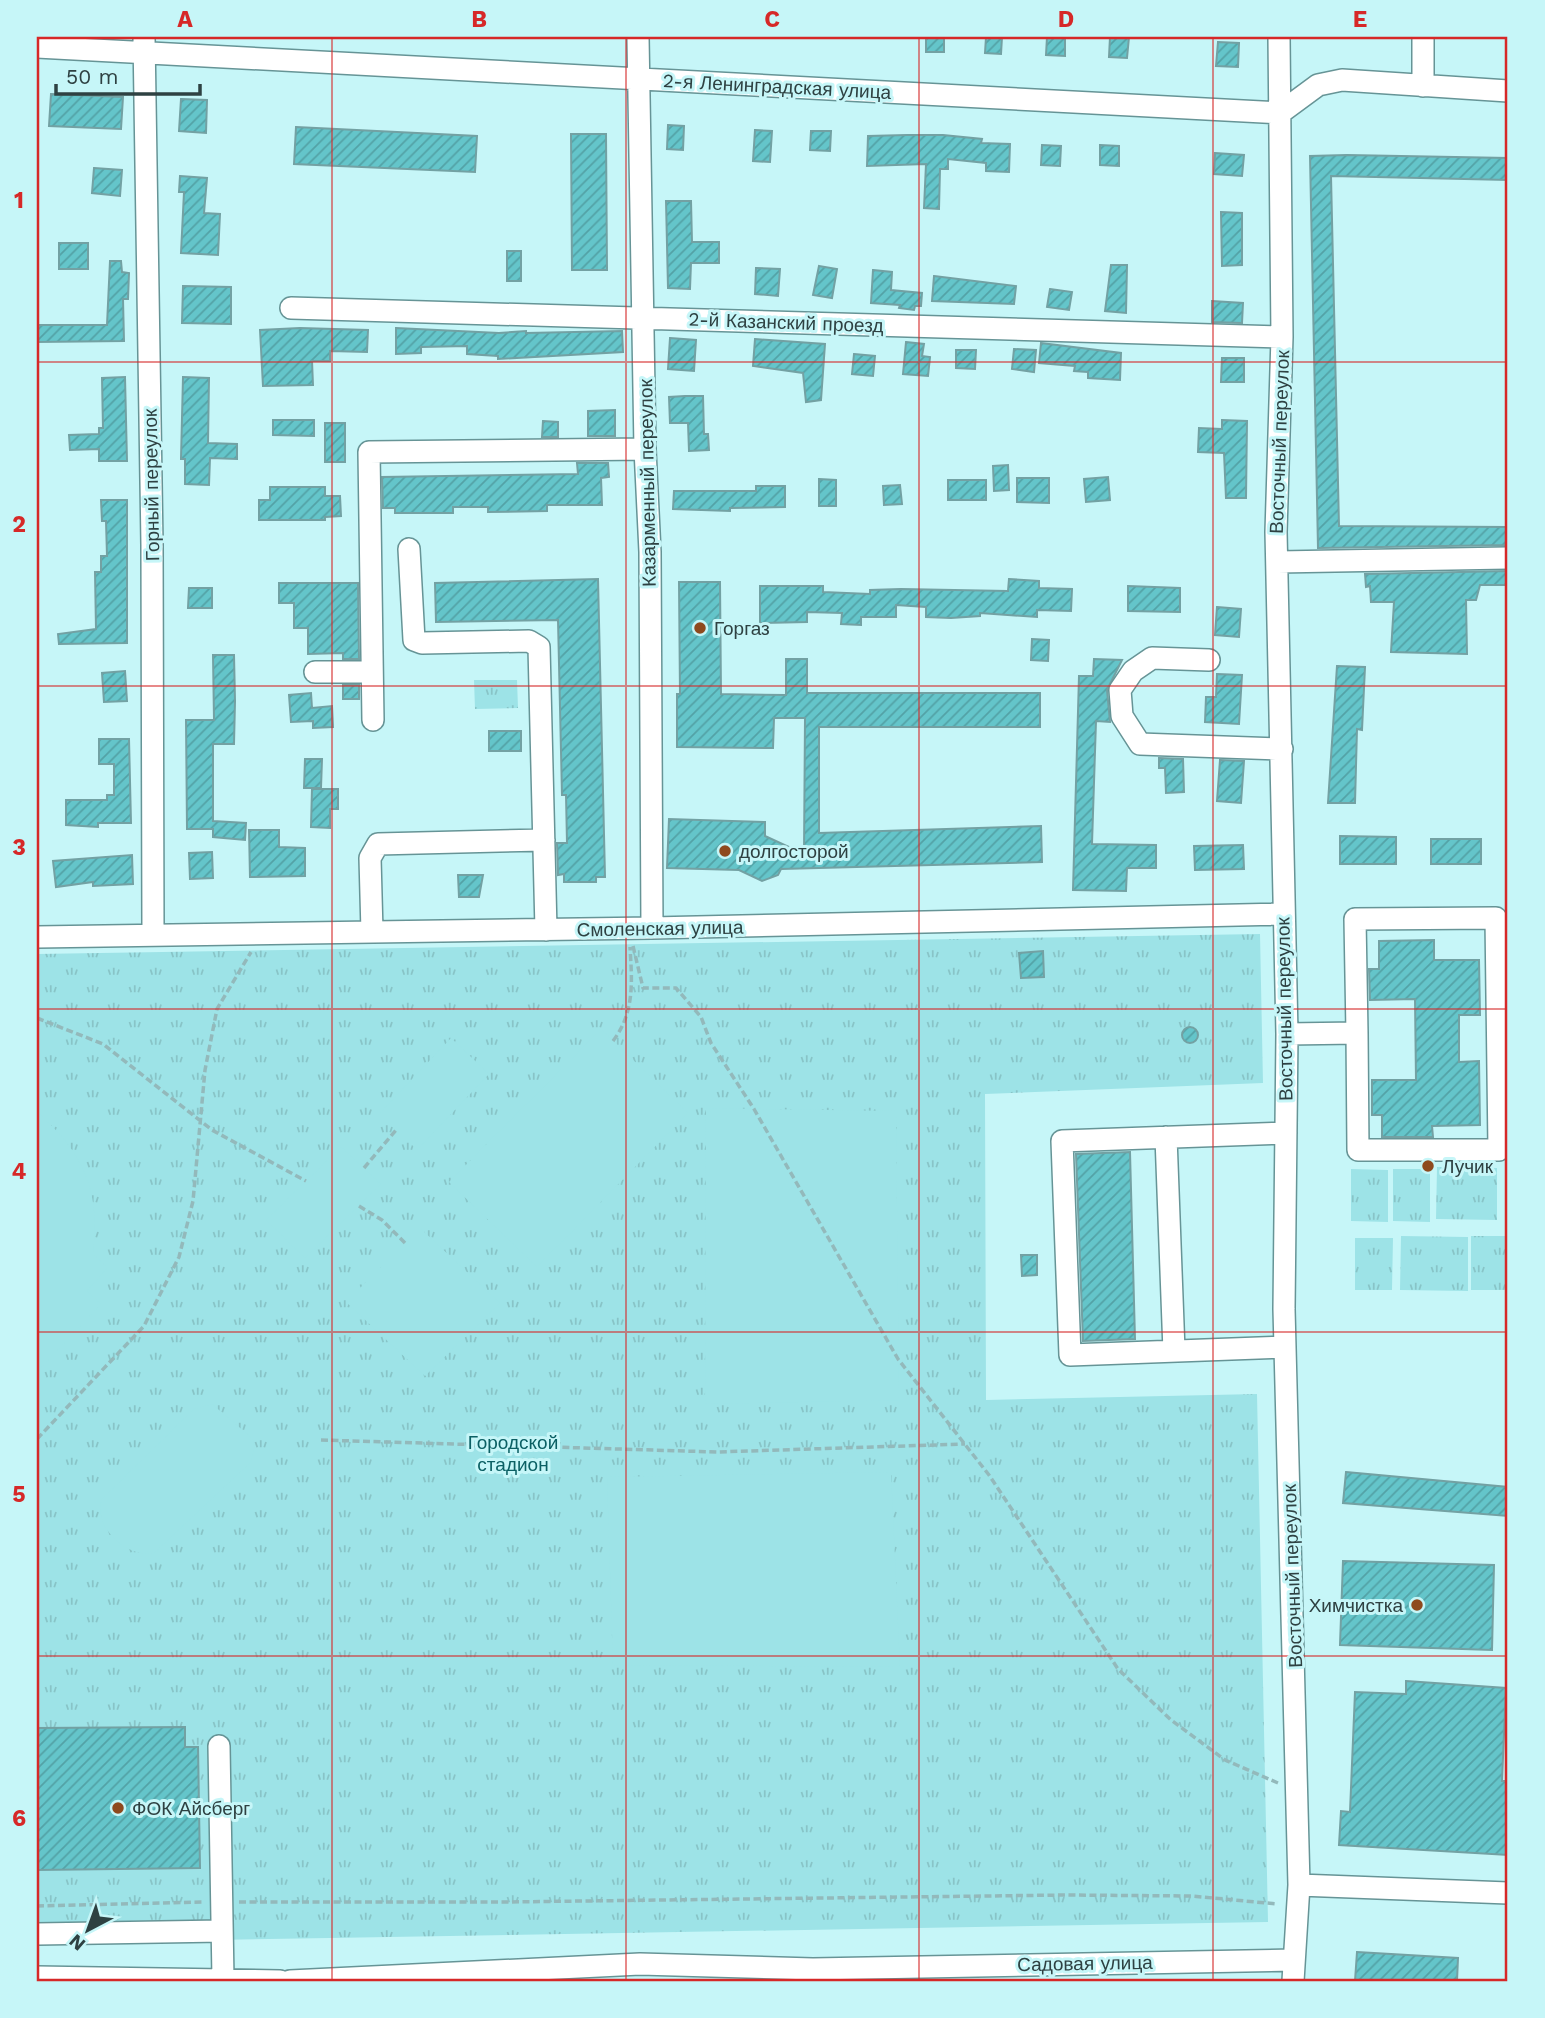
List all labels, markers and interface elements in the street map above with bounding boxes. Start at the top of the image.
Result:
text: A [177,6,193,33]
text: B [471,6,487,33]
text: C [764,6,780,33]
text: D [1058,6,1074,33]
text: E [1353,6,1367,33]
scale bar [56,52,200,96]
text: 50 m [66,64,118,89]
street label: 2-я Ленинградская улица [662,69,892,104]
text: 1 [14,187,24,214]
street label: 2-й Казанский проезд [688,308,884,337]
street label: Восточный переулок [1265,349,1294,534]
street label: Казарменный переулок [634,378,661,587]
street label: Горный переулок [139,408,164,561]
text: 2 [12,511,26,538]
place label: Горгаз [714,617,770,640]
marker: Горгаз [692,620,708,636]
text: 3 [12,834,26,861]
place label: долгосторой [739,840,849,863]
marker: долгосторой [717,843,733,859]
street label: Смоленская улица [576,916,744,941]
street label: Восточный переулок [1271,916,1298,1101]
place label: Лучик [1442,1155,1494,1178]
text: 4 [12,1158,27,1185]
marker: Лучик [1420,1158,1436,1174]
park label: Городской стадион [468,1431,558,1476]
text: 5 [12,1481,26,1508]
street label: Восточный переулок [1278,1483,1307,1668]
place label: Химчистка [1309,1594,1403,1617]
marker: Химчистка [1409,1597,1425,1613]
place label: ФОК Айсберг [132,1797,250,1820]
marker: ФОК Айсберг [110,1800,126,1816]
text: 6 [12,1805,26,1832]
north arrow [52,1896,122,1966]
text: N [64,1929,90,1956]
street label: Садовая улица [1017,1951,1153,1976]

